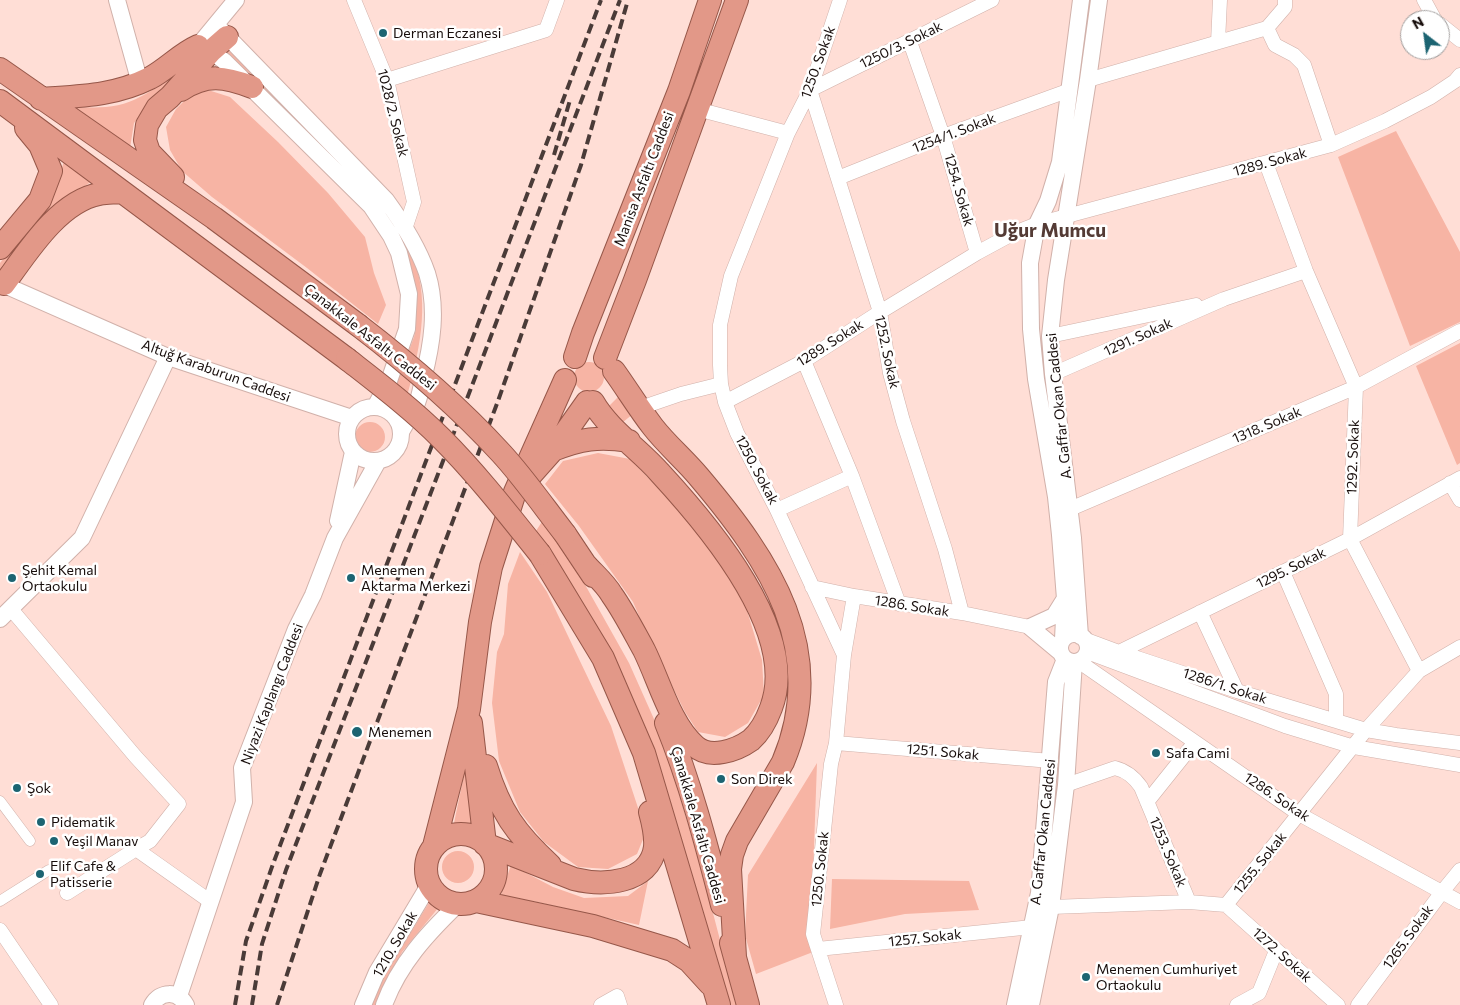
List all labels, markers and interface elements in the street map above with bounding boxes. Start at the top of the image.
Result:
north arrow [1400,10,1450,60]
text: N [1409,12,1427,32]
street label: 1250/3. Sokak [857,18,945,72]
street label: 1250. Sokak [797,24,839,100]
place label: Derman Eczanesi [393,25,501,41]
marker: Derman Eczanesi [377,27,389,39]
street label: 1028/2. Sokak [374,67,412,159]
street label: Manisa Asfaltı Caddesi [610,109,678,249]
street label: 1254/1. Sokak [910,109,998,157]
street label: 1289. Sokak [1231,144,1309,180]
street label: 1254. Sokak [941,152,977,228]
district label: Uğur Mumcu [994,220,1106,242]
street label: Çanakkale Asfaltı Caddesi [301,280,439,394]
street label: 1252. Sokak [871,314,903,390]
street label: 1291. Sokak [1101,314,1175,360]
street label: 1289. Sokak [794,316,866,370]
street label: A. Gaffar Okan Caddesi [1043,332,1075,480]
street label: Altuğ Karaburun Caddesi [139,336,293,406]
street label: 1318. Sokak [1230,403,1304,447]
street label: 1292. Sokak [1343,419,1363,495]
street label: 1250. Sokak [732,433,782,507]
street label: 1295. Sokak [1254,544,1328,592]
place label: Şehit Kemal Ortaokulu [22,562,97,594]
place label: Menemen Aktarma Merkezi [361,562,471,594]
marker: Şehit Kemal Ortaokulu [6,572,18,584]
marker: Menemen Aktarma Merkezi [345,572,357,584]
street label: 1286. Sokak [873,592,951,620]
street label: Niyazi Kaplangı Caddesi [237,621,307,767]
street label: 1286/1. Sokak [1181,664,1269,708]
place label: Menemen [368,724,432,740]
marker: Menemen [350,725,364,739]
street label: 1251. Sokak [906,740,980,764]
street label: Çanakkale Asfaltı Caddesi [667,744,729,906]
place label: Safa Cami [1166,745,1230,761]
marker: Safa Cami [1150,747,1162,759]
street label: A. Gaffar Okan Caddesi [1027,758,1059,906]
street label: 1286. Sokak [1241,769,1313,825]
place label: Son Direk [731,771,793,787]
marker: Son Direk [715,773,727,785]
place label: Şok [27,780,51,796]
marker: Şok [11,782,23,794]
place label: Pidematik [51,814,115,830]
street label: 1253. Sokak [1146,814,1190,890]
marker: Pidematik [35,816,47,828]
street label: 1255. Sokak [1230,829,1290,897]
street label: 1250. Sokak [808,830,832,908]
place label: Yeşil Manav [64,833,138,849]
marker: Yeşil Manav [48,835,60,847]
place label: Elif Cafe & Patisserie [50,858,116,890]
marker: Elif Cafe & Patisserie [34,868,46,880]
street label: 1265. Sokak [1379,902,1437,972]
street label: 1210. Sokak [369,908,421,980]
street label: 1272. Sokak [1249,924,1315,986]
street label: 1257. Sokak [888,926,962,950]
place label: Menemen Cumhuriyet Ortaokulu [1096,961,1237,994]
marker: Menemen Cumhuriyet Ortaokulu [1080,971,1092,983]

